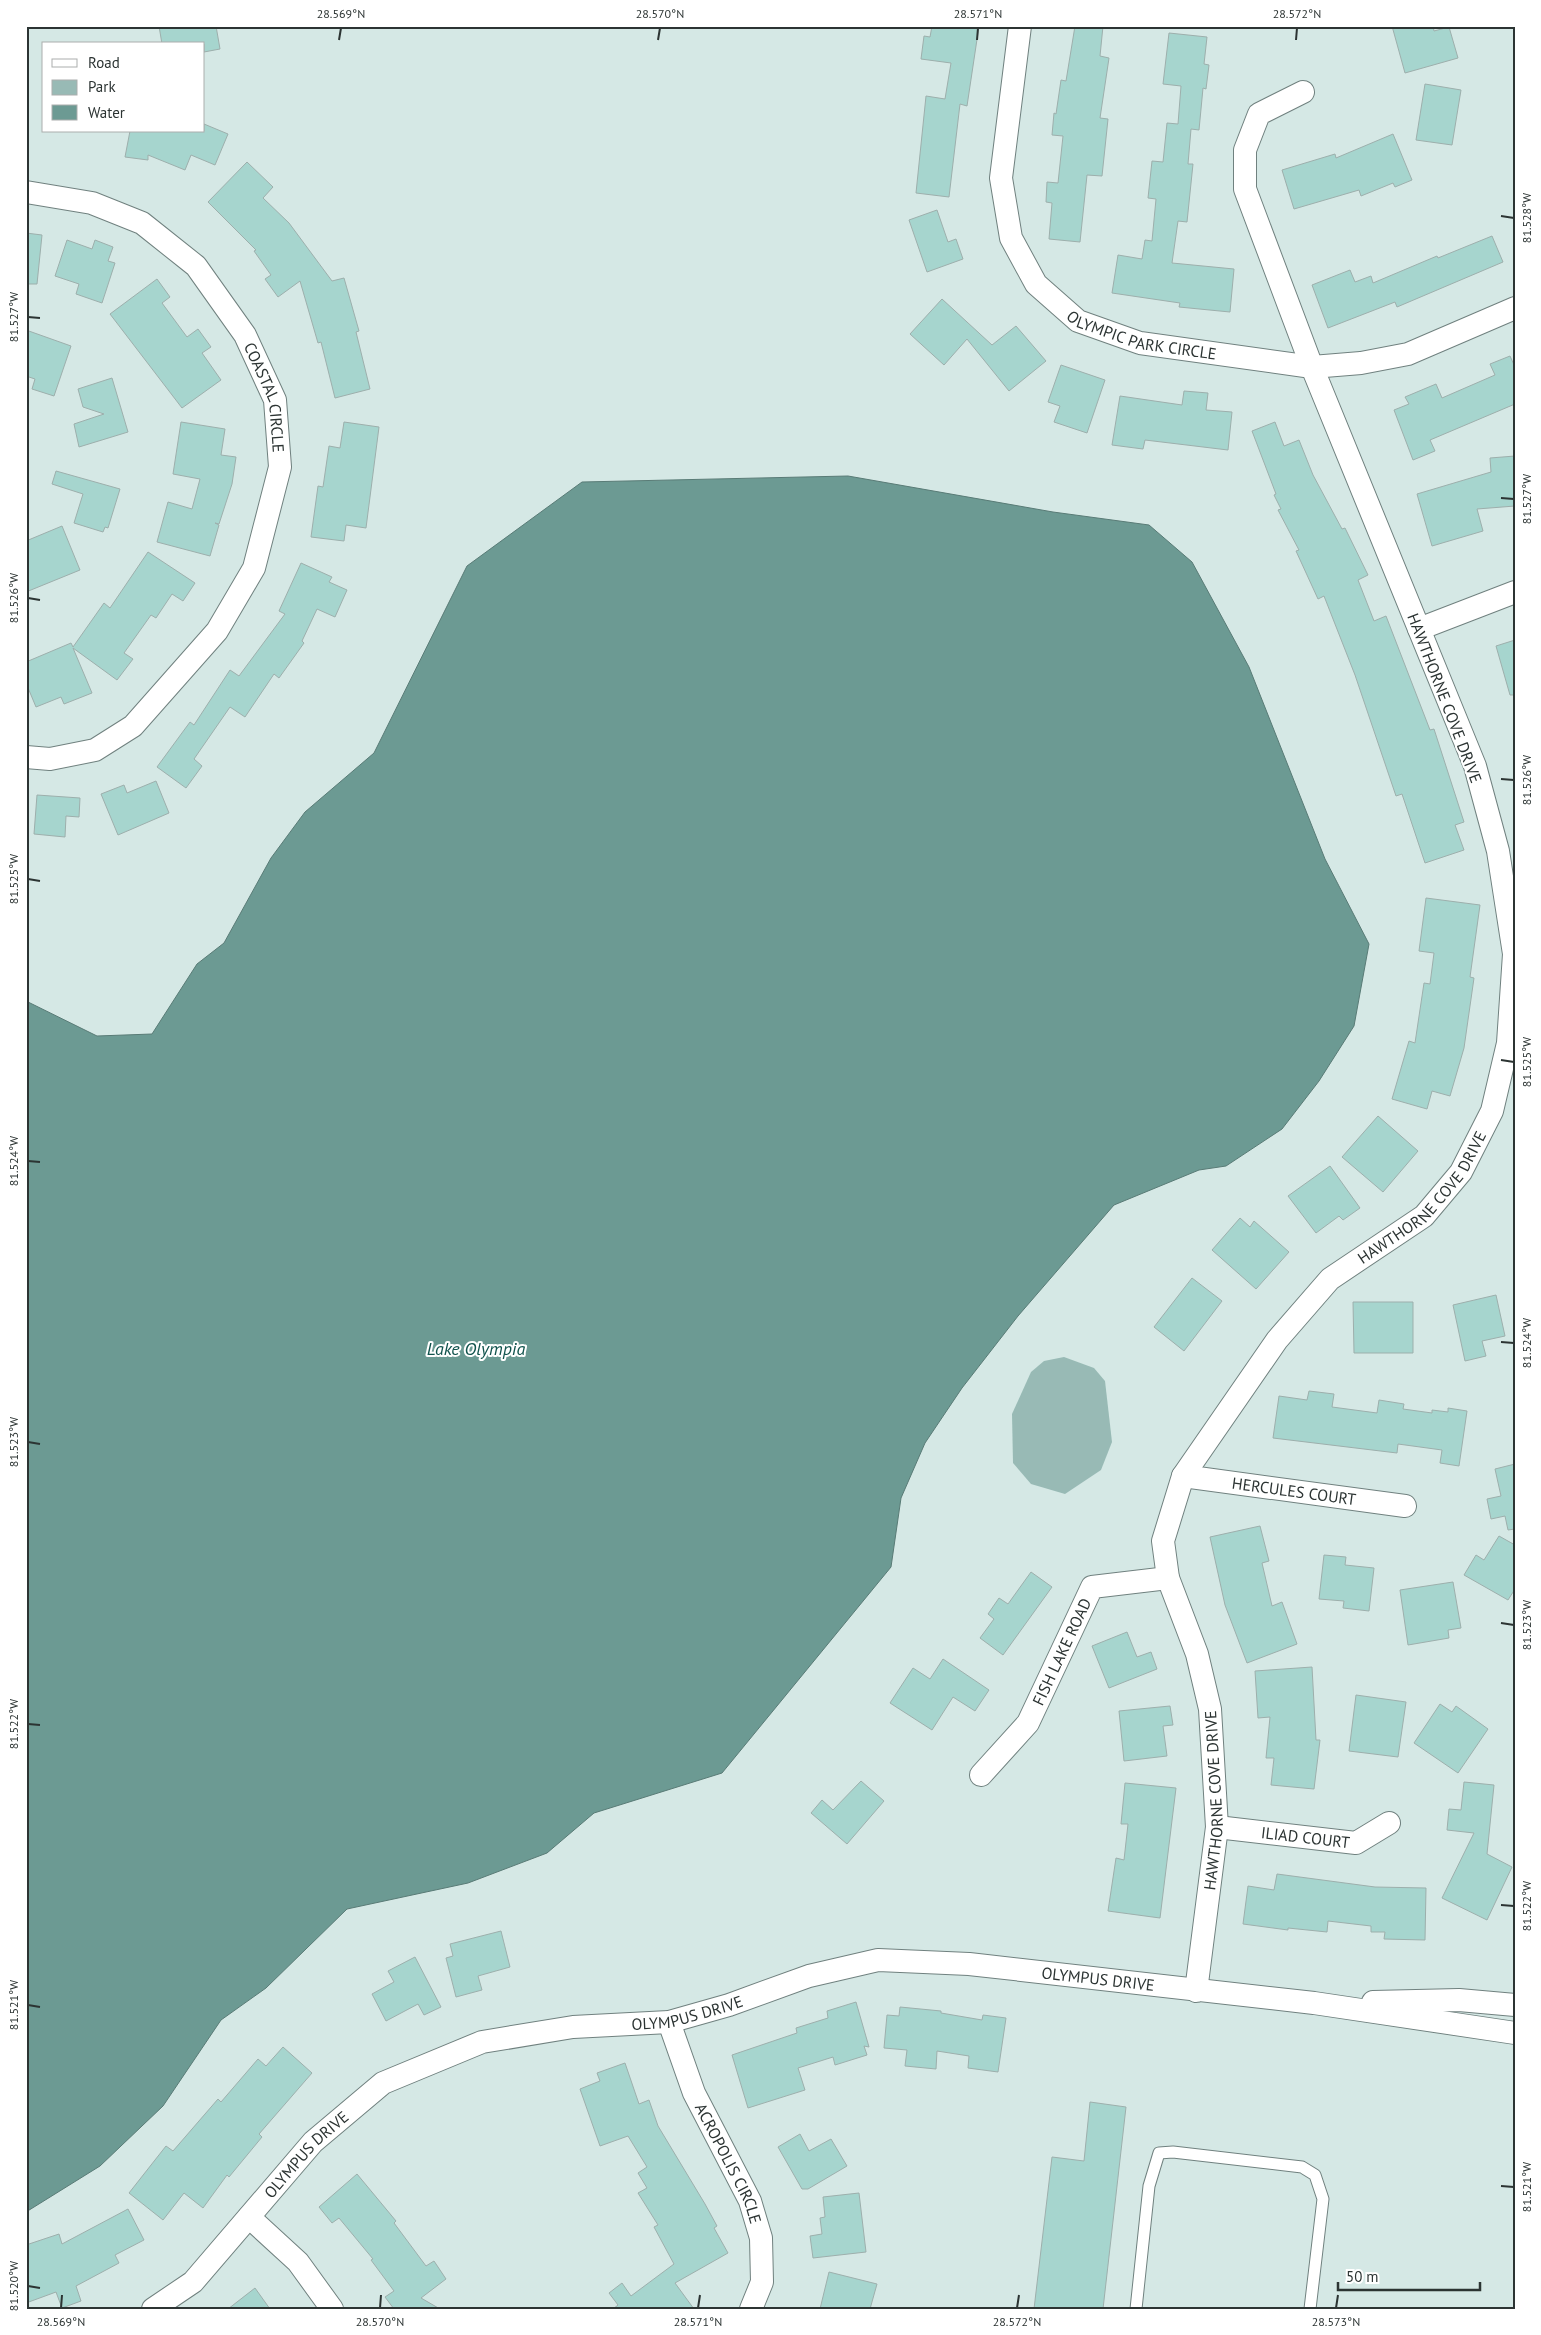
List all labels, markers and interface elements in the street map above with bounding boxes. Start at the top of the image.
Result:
text: 28.569°N [317,6,365,21]
text: 28.570°N [636,6,684,21]
text: 28.571°N [954,6,1002,21]
text: 28.572°N [1273,6,1321,21]
legend [42,42,205,132]
text: Road [88,53,120,72]
text: Park [88,77,116,96]
text: Water [88,103,125,122]
text: 81.528°W [1519,193,1534,243]
text: 81.527°W [6,292,21,342]
street label: OLYMPIC PARK CIRCLE [1063,306,1218,364]
street label: COASTAL CIRCLE [240,339,289,453]
text: 81.527°W [1519,474,1534,524]
text: 81.526°W [6,573,21,623]
street label: HAWTHORNE COVE DRIVE [1403,610,1487,786]
text: 81.526°W [1519,755,1534,805]
text: 81.525°W [6,854,21,904]
text: 81.525°W [1519,1037,1534,1087]
street label: HAWTHORNE COVE DRIVE [1353,1128,1490,1268]
text: 81.524°W [6,1136,21,1186]
text: 81.524°W [1519,1318,1534,1368]
water label: Lake Olympia [427,1337,525,1360]
text: 81.523°W [6,1417,21,1467]
street label: HERCULES COURT [1231,1473,1357,1509]
street label: FISH LAKE ROAD [1028,1595,1095,1708]
text: 81.523°W [1519,1600,1534,1650]
text: 81.522°W [6,1699,21,1749]
street label: HAWTHORNE COVE DRIVE [1199,1710,1227,1891]
street label: ILIAD COURT [1260,1822,1351,1852]
text: 81.522°W [1519,1881,1534,1931]
street label: OLYMPUS DRIVE [1041,1962,1156,1995]
text: 81.521°W [6,1980,21,2030]
street label: OLYMPUS DRIVE [631,1991,745,2034]
street label: ACROPOLIS CIRCLE [691,2100,766,2226]
street label: OLYMPUS DRIVE [260,2107,352,2202]
text: 81.521°W [1519,2162,1534,2212]
scale bar [1338,2260,1481,2292]
text: 81.520°W [6,2261,21,2311]
text: 50 m [1346,2267,1379,2286]
text: 28.569°N [37,2314,85,2329]
text: 28.570°N [356,2314,404,2329]
text: 28.571°N [674,2314,722,2329]
text: 28.572°N [993,2314,1041,2329]
text: 28.573°N [1312,2314,1360,2329]

